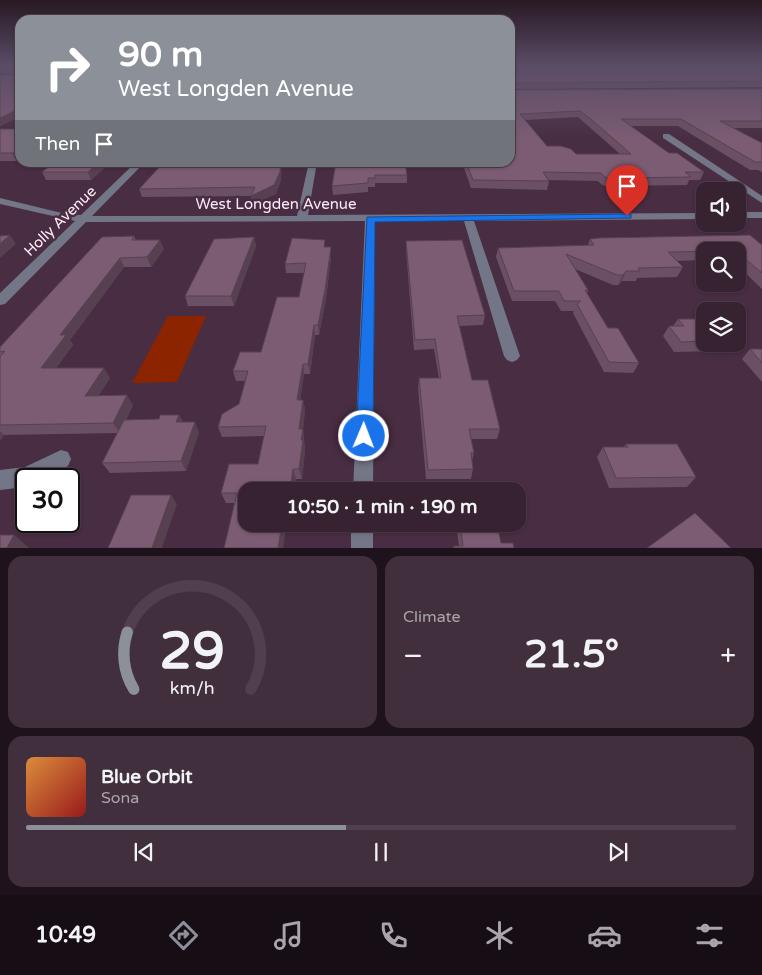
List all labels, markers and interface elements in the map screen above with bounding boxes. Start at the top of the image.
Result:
text: 90 m [118,34,203,76]
icon: right [35,35,100,100]
text: West Longden Avenue [118,76,354,102]
icon: arrive [90,130,118,158]
text: Then [35,133,80,155]
pin [606,165,648,216]
icon: arrive [613,172,641,200]
street label: Holly Avenue [20,182,100,260]
map controls [696,182,746,352]
button: sound [696,182,746,232]
street label: West Longden Avenue [196,195,356,213]
button: search [696,242,746,292]
button: layers [696,302,746,352]
position arrow [337,409,389,461]
speed limit sign: 30 [15,468,80,533]
text: 10:50 · 1 min · 190 m [286,496,478,518]
text: Climate [403,607,461,627]
text: 29 [160,620,225,683]
text: 21.5° [524,632,619,678]
text: − [403,639,423,673]
text: + [720,639,736,673]
text: km/h [170,678,215,699]
text: Blue Orbit [101,766,193,788]
text: Sona [101,788,139,808]
icon: previous [130,838,158,866]
icon: pause [367,838,395,866]
icon: next [604,838,632,866]
icon: directions [166,918,201,953]
icon: music [271,918,306,953]
icon: phone [376,918,411,953]
icon: climate [482,918,517,953]
icon: car [587,918,622,953]
icon: filters [692,918,727,953]
text: 10:49 [35,922,96,948]

